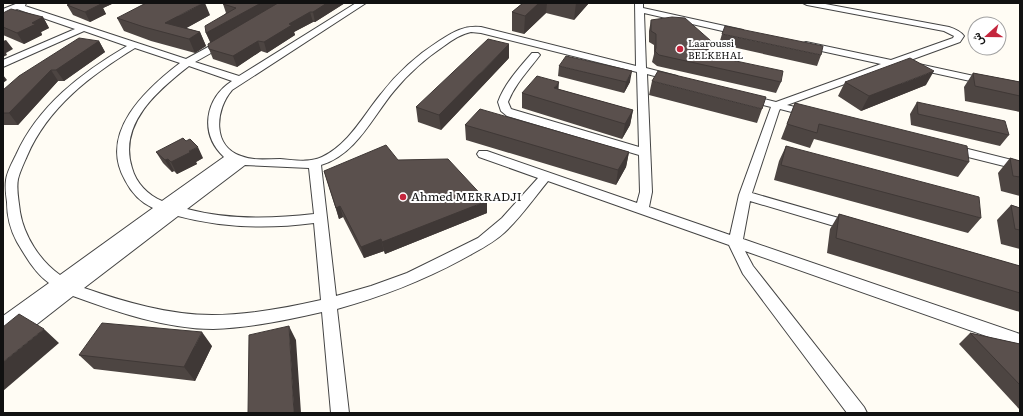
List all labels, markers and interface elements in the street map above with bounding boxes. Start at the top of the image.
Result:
north arrow [967,16,1007,56]
text: ش [967,31,987,49]
place label: Laaroussi BELKEHAL [688,35,743,62]
marker: Laaroussi BELKEHAL [675,44,685,54]
place label: Ahmed MERRADJI [411,187,522,205]
marker: Ahmed MERRADJI [398,192,408,202]

